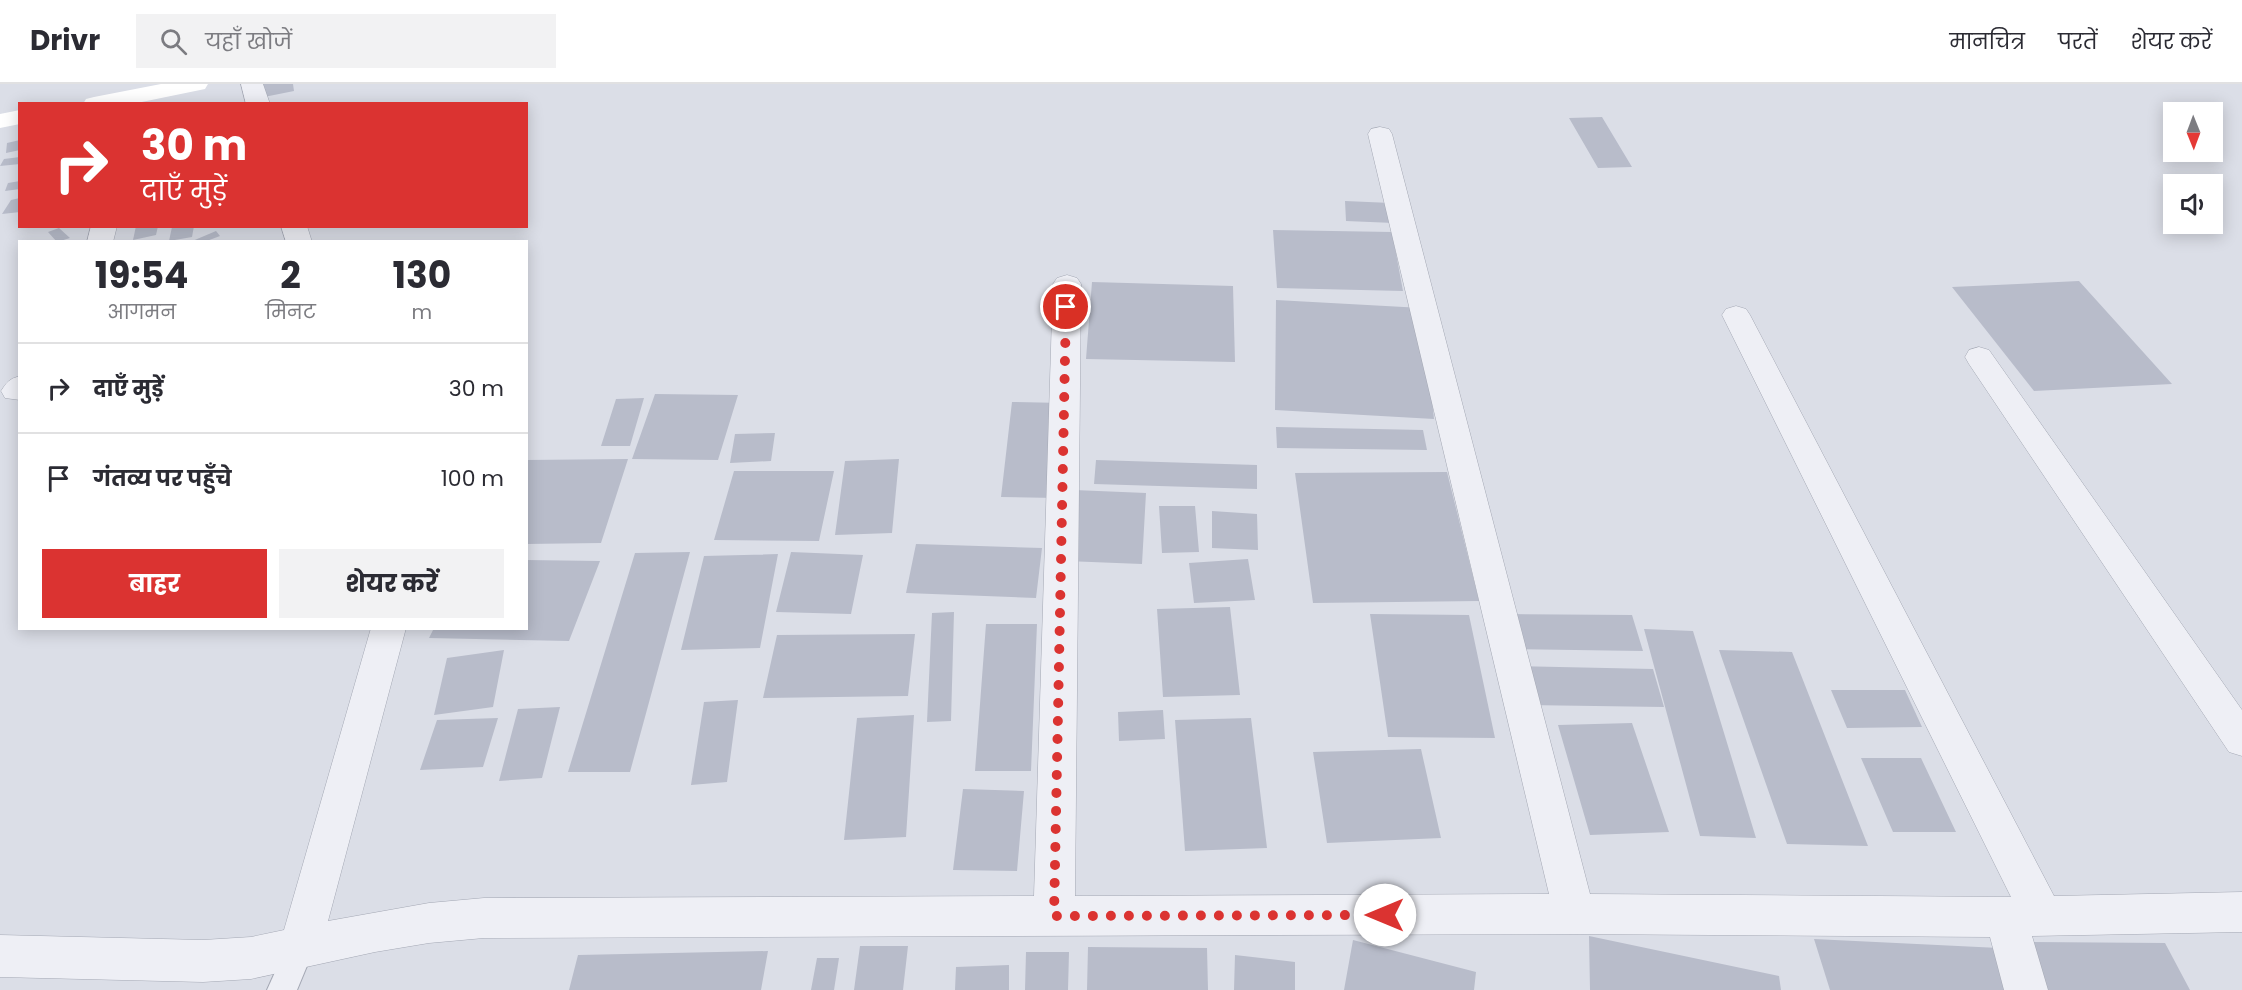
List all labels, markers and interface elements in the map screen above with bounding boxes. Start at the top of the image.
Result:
search box [136,14,556,68]
text: Drivr [30,21,100,60]
icon: search [157,25,190,58]
text: यहाँ खोजें [205,26,292,57]
text: मानचित्र [1949,27,2025,56]
text: परतें [2058,27,2097,56]
text: शेयर करें [2130,27,2212,56]
north arrow [2163,102,2223,162]
map controls [2163,102,2223,234]
text: 30 m [141,116,247,175]
icon: right [42,126,120,204]
text: दाएँ मुड़ें [141,172,227,209]
button: sound [2163,174,2223,234]
text: 19:54 [95,250,188,301]
text: 2 [280,250,301,301]
text: 130 [392,250,451,301]
pin [1040,281,1091,332]
icon: arrive [1049,290,1082,323]
text: आगमन [107,298,176,326]
text: मिनट [265,298,316,326]
text: m [412,298,432,326]
icon: right [42,372,75,405]
text: दाएँ मुड़ें [93,373,164,404]
text: 30 m [449,373,504,404]
icon: arrive [42,462,75,495]
text: गंतव्य पर पहुँचे [93,463,232,494]
text: 100 m [441,463,504,494]
button: बाहर [42,549,267,618]
button: शेयर करें [279,549,504,618]
position arrow [1353,883,1417,947]

